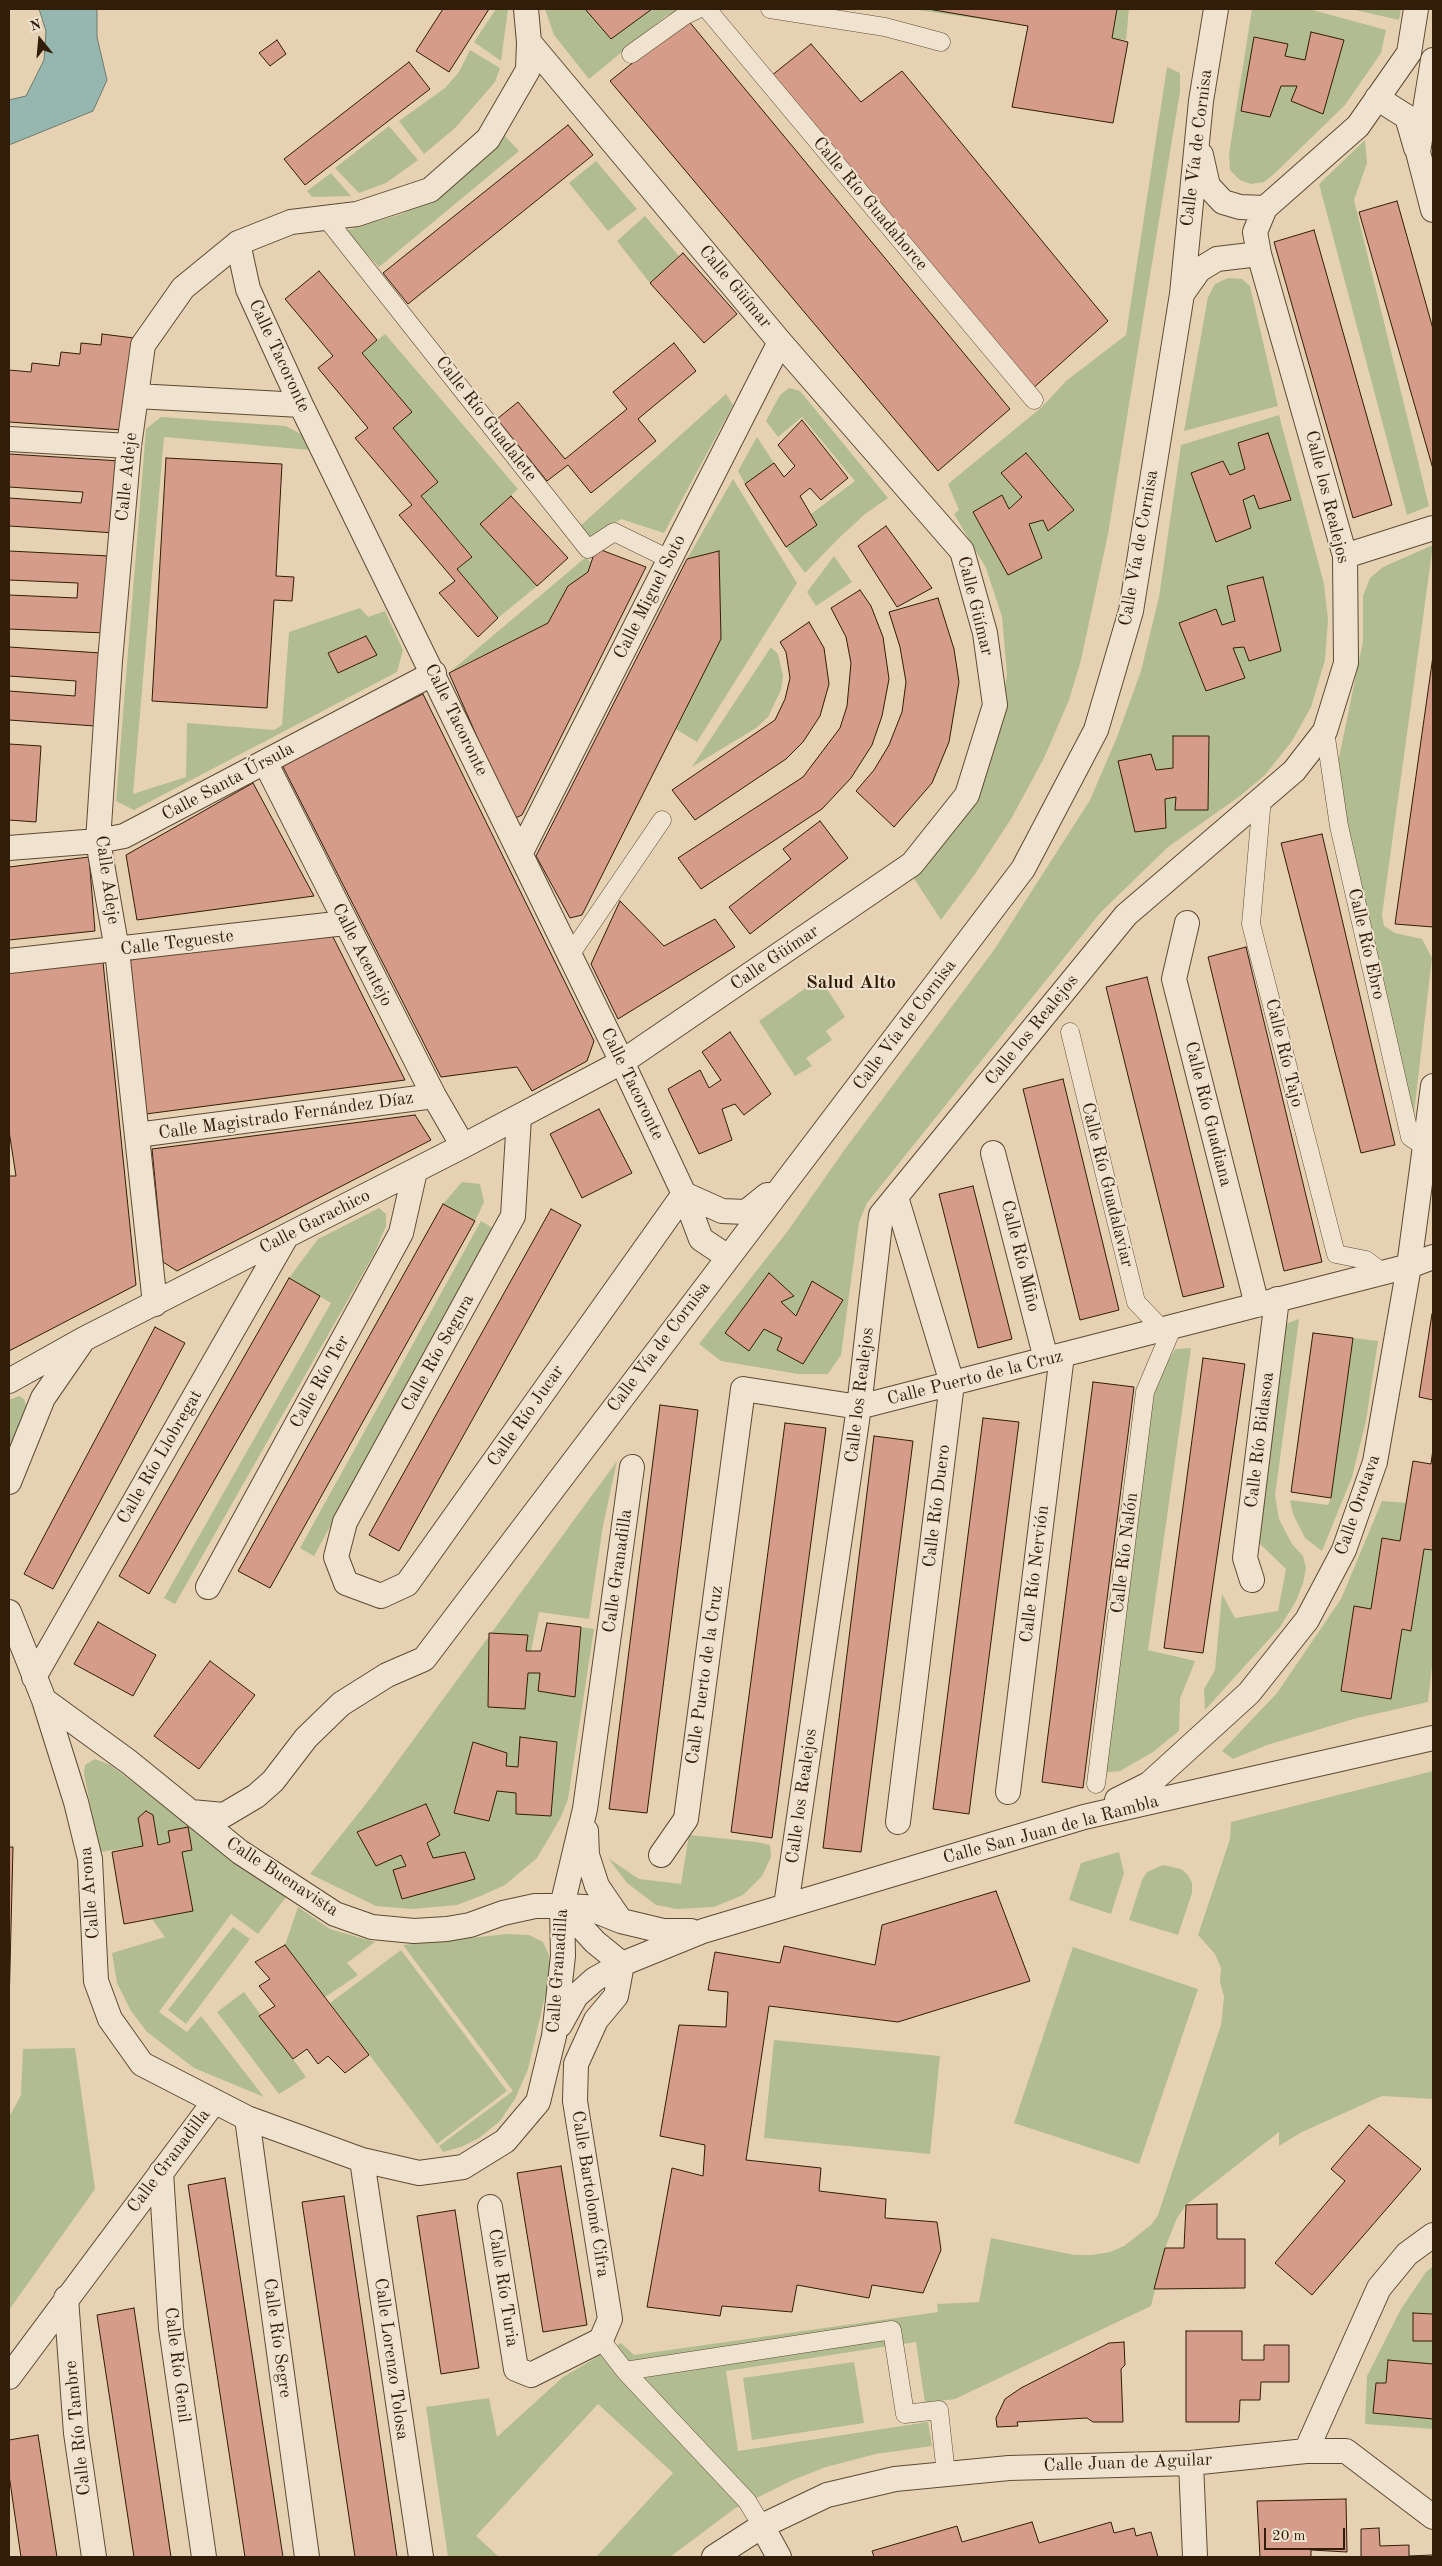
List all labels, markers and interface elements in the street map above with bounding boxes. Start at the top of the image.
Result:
north arrow [15,15,65,65]
text: N [28,17,43,34]
street label: Calle Vía de Cornisa [1177,68,1217,228]
street label: Calle Río Guadahorce [808,133,932,275]
street label: Calle Güímar [694,241,776,333]
street label: Calle Tacoronte [243,296,315,416]
street label: Calle Río Guadalete [430,352,542,486]
street label: Calle los Realejos [1300,428,1354,566]
street label: Calle Adeje [112,431,142,523]
street label: Calle Vía de Cornisa [1115,468,1163,628]
street label: Calle Miguel Soto [609,531,691,663]
street label: Calle Güímar [952,554,998,658]
street label: Calle Tacoronte [420,660,492,780]
street label: Calle Santa Úrsula [158,738,298,826]
street label: Calle Adeje [90,834,124,926]
street label: Calle Río Ebro [1343,886,1389,1002]
street label: Calle Acentejo [327,900,397,1010]
street label: Calle Güímar [727,921,823,995]
street label: Calle Tegueste [119,925,235,961]
street label: Calle Vía de Cornisa [849,955,961,1095]
street label: Calle los Realejos [981,970,1083,1090]
district label: Salud Alto [806,972,896,994]
street label: Calle Río Tajo [1260,996,1308,1110]
street label: Calle Tacoronte [596,1024,668,1144]
street label: Calle Río Guadiana [1180,1039,1236,1189]
street label: Calle Magistrado Fernández Díaz [157,1087,415,1145]
street label: Calle Río Guadalaviar [1076,1100,1138,1270]
street label: Calle Garachico [256,1185,374,1259]
street label: Calle Río Miño [996,1198,1044,1314]
street label: Calle Vía de Cornisa [603,1277,715,1417]
street label: Calle Río Segura [397,1291,479,1415]
street label: Calle los Realejos [841,1326,879,1464]
street label: Calle Río Ter [286,1332,354,1432]
street label: Calle Puerto de la Cruz [885,1346,1065,1410]
street label: Calle Río Jucar [483,1361,569,1471]
street label: Calle Río Bidasoa [1241,1371,1279,1509]
street label: Calle Río Llobregat [113,1386,207,1528]
street label: Calle Río Duero [919,1443,955,1569]
street label: Calle Orotava [1331,1452,1385,1558]
street label: Calle Río Nalón [1107,1491,1143,1615]
street label: Calle Río Nervión [1016,1504,1054,1644]
street label: Calle Granadilla [599,1508,637,1634]
street label: Calle Puerto de la Cruz [682,1584,728,1766]
street label: Calle los Realejos [782,1727,822,1865]
street label: Calle San Juan de la Rambla [941,1791,1161,1869]
street label: Calle Buenavista [222,1833,342,1921]
street label: Calle Arona [75,1846,105,1940]
street label: Calle Granadilla [543,1908,573,2034]
street label: Calle Granadilla [123,2105,215,2217]
street label: Calle Bartolomé Cifra [566,2109,614,2279]
street label: Calle Río Turia [483,2227,523,2349]
street label: Calle Río Segre [258,2277,296,2399]
street label: Calle Lorenzo Tolosa [369,2277,413,2441]
street label: Calle Río Genil [159,2306,195,2424]
street label: Calle Río Tambre [60,2359,96,2497]
street label: Calle Juan de Aguilar [1043,2449,1213,2477]
scale bar [1267,2518,1348,2550]
text: 20 m [1272,2529,1306,2544]

